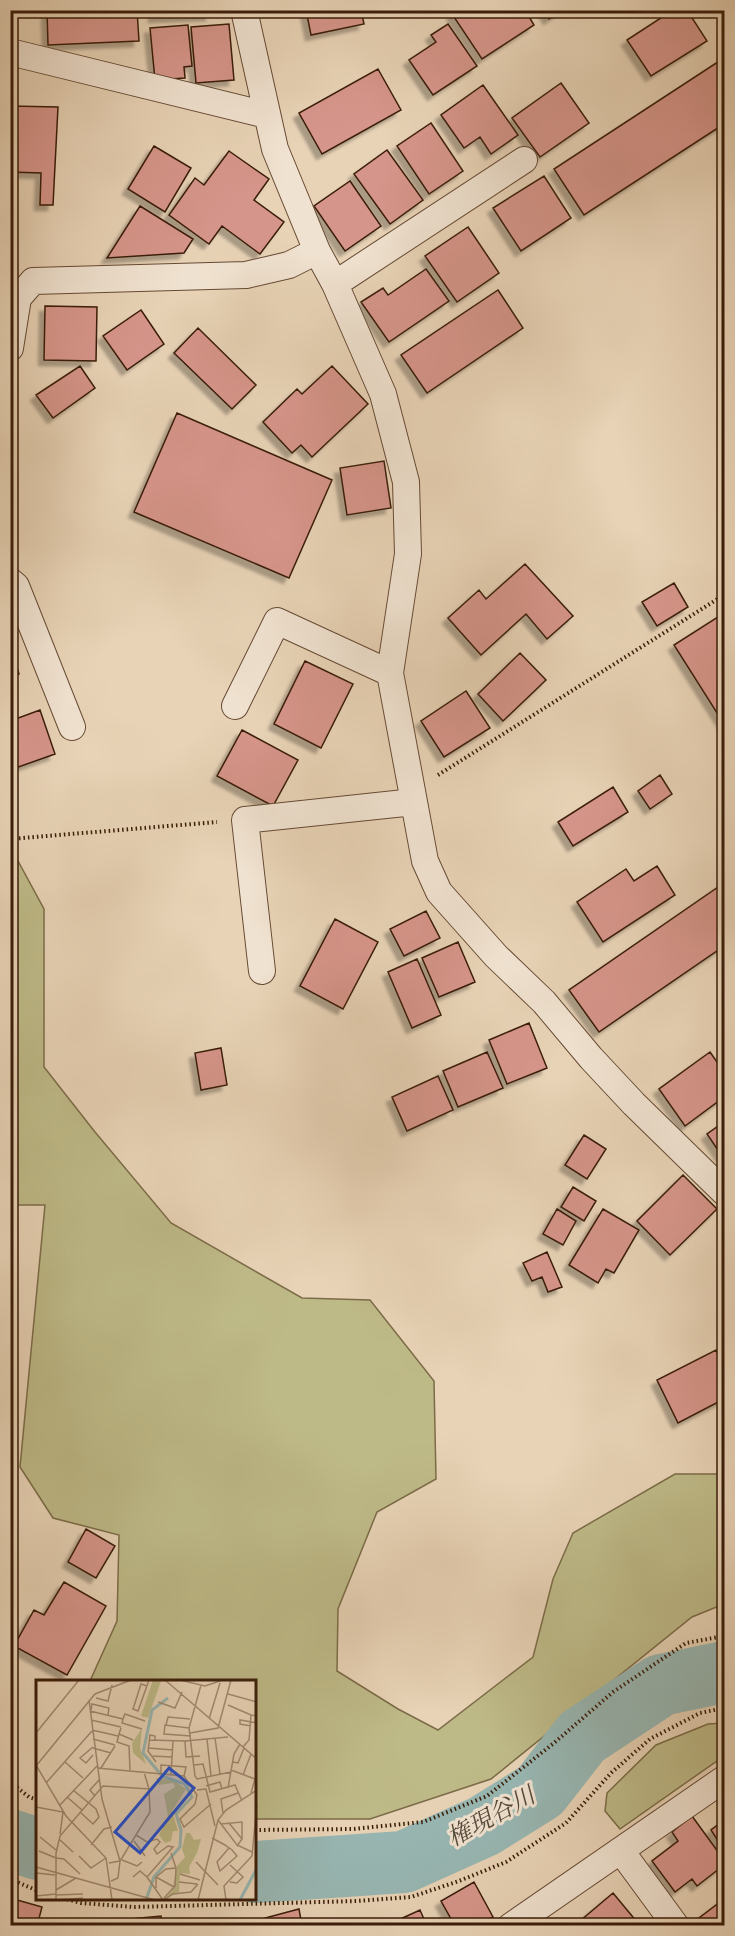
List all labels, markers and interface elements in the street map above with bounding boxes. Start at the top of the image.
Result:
inset map [36,1680,256,1900]
water label: 権現谷川 [441,1778,544,1855]

